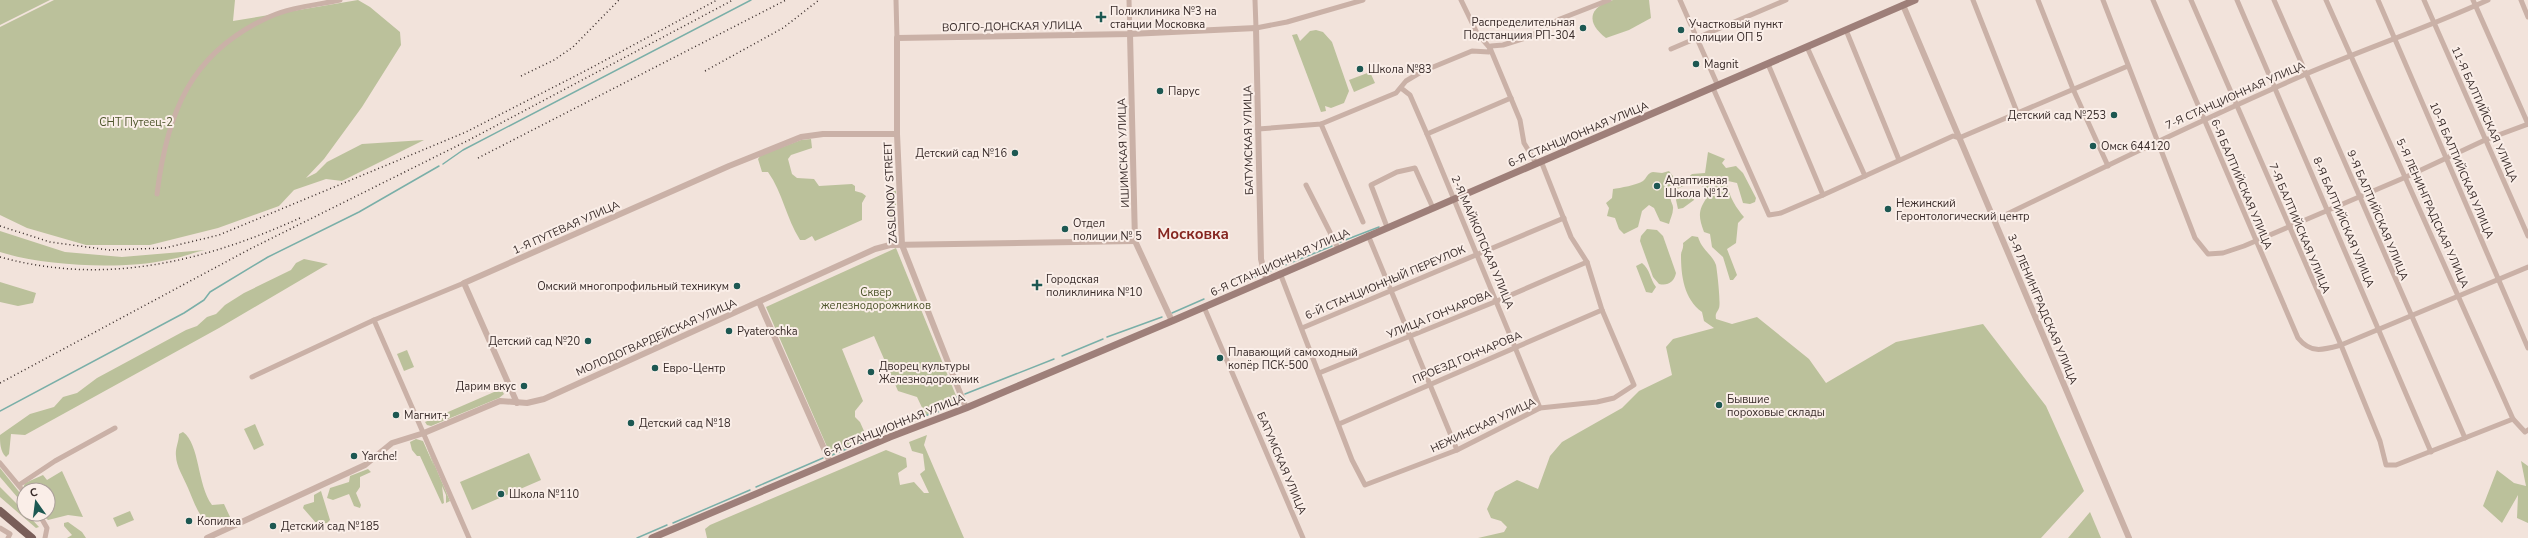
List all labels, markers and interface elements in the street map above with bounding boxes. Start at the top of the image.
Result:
place label: Поликлиника №3 на станции Московка [1110,4,1217,32]
marker: Поликлиника №3 на станции Московка [1095,11,1107,23]
place label: Распределительная Подстанциия РП-304 [1464,15,1575,43]
place label: Участковый пункт полиции ОП 5 [1688,17,1783,45]
street label: ВОЛГО-ДОНСКАЯ УЛИЦА [942,18,1082,35]
marker: Распределительная Подстанциия РП-304 [1578,23,1588,33]
marker: Участковый пункт полиции ОП 5 [1676,25,1686,35]
street label: 11-Я БАЛТИЙСКАЯ УЛИЦА [2448,44,2521,184]
place label: Magnit [1704,57,1738,72]
street label: 7-Я СТАНЦИОННАЯ УЛИЦА [2163,58,2307,133]
marker: Magnit [1691,59,1701,69]
place label: Школа №83 [1368,62,1432,77]
marker: Школа №83 [1355,64,1365,74]
place label: Парус [1168,84,1200,99]
street label: БАТУМСКАЯ УЛИЦА [1240,85,1257,195]
marker: Парус [1155,86,1165,96]
street label: ИШИМСКАЯ УЛИЦА [1114,98,1133,208]
street label: 6-Я СТАНЦИОННАЯ УЛИЦА [1506,98,1651,171]
street label: 10-Я БАЛТИЙСКАЯ УЛИЦА [2426,100,2497,241]
place label: Детский сад №253 [2008,108,2106,123]
marker: Детский сад №253 [2109,110,2119,120]
park label: СНТ Путеец-2 [99,115,173,130]
street label: 6-Я БАЛТИЙСКАЯ УЛИЦА [2207,117,2276,252]
street label: 5-Я ЛЕНИНГРАДСКАЯ УЛИЦА [2393,136,2472,290]
place label: Омск 644120 [2101,139,2171,154]
street label: ZASLONOV STREET [880,141,901,244]
marker: Омск 644120 [2088,141,2098,151]
place label: Детский сад №16 [915,146,1007,161]
marker: Детский сад №16 [1010,148,1020,158]
street label: 9-Я БАЛТИЙСКАЯ УЛИЦА [2343,148,2412,283]
street label: 8-Я БАЛТИЙСКАЯ УЛИЦА [2309,155,2378,290]
street label: 7-Я БАЛТИЙСКАЯ УЛИЦА [2265,161,2334,296]
street label: 2-Я МАЙКОПСКАЯ УЛИЦА [1448,173,1517,311]
place label: Адаптивная Школа №12 [1665,173,1729,201]
marker: Адаптивная Школа №12 [1652,181,1662,191]
place label: Нежинский Геронтологический центр [1896,196,2030,224]
street label: 1-Я ПУТЕВАЯ УЛИЦА [510,197,622,258]
marker: Нежинский Геронтологический центр [1883,204,1893,214]
place label: Отдел полиции № 5 [1073,216,1142,244]
marker: Отдел полиции № 5 [1060,224,1070,234]
district label: Московка [1157,224,1229,244]
street label: 6-Я СТАНЦИОННАЯ УЛИЦА [1208,225,1352,300]
street label: 3-Я ЛЕНИНГРАДСКАЯ УЛИЦА [2004,232,2081,387]
street label: 6-Й СТАНЦИОННЫЙ ПЕРЕУЛОК [1303,242,1468,323]
place label: Городская поликлиника №10 [1046,272,1143,300]
place label: Омский многопрофильный техникум [537,279,729,294]
marker: Городская поликлиника №10 [1031,279,1043,291]
marker: Омский многопрофильный техникум [732,281,742,291]
park label: Сквер железнодорожников [821,285,931,313]
street label: УЛИЦА ГОНЧАРОВА [1384,287,1494,343]
street label: МОЛОДОГВАРДЕЙСКАЯ УЛИЦА [573,295,739,380]
place label: Pyaterochka [737,324,798,339]
marker: Pyaterochka [724,326,734,336]
street label: ПРОЕЗД ГОНЧАРОВА [1410,328,1524,387]
place label: Детский сад №20 [488,334,580,349]
marker: Детский сад №20 [583,336,593,346]
place label: Плавающий самоходный копёр ПСК-500 [1228,345,1358,373]
marker: Плавающий самоходный копёр ПСК-500 [1215,353,1225,363]
place label: Дворец культуры Железнодорожник [879,359,979,387]
place label: Евро-Центр [663,361,726,376]
marker: Евро-Центр [650,363,660,373]
marker: Дворец культуры Железнодорожник [866,367,876,377]
place label: Дарим вкус [456,379,516,394]
marker: Дарим вкус [519,381,529,391]
street label: 6-Я СТАНЦИОННАЯ УЛИЦА [821,390,967,461]
place label: Бывшие пороховые склады [1727,392,1825,420]
street label: НЕЖИНСКАЯ УЛИЦА [1428,394,1538,456]
marker: Бывшие пороховые склады [1714,400,1724,410]
place label: Магнит+ [404,408,448,423]
marker: Магнит+ [391,410,401,420]
street label: БАТУМСКАЯ УЛИЦА [1253,410,1310,517]
place label: Детский сад №18 [639,416,731,431]
marker: Детский сад №18 [626,418,636,428]
place label: Yarche! [361,449,397,464]
marker: Yarche! [349,451,359,461]
north arrow [16,482,56,522]
text: С [28,484,40,501]
place label: Школа №110 [509,487,580,502]
marker: Школа №110 [496,489,506,499]
place label: Копилка [197,514,241,529]
marker: Копилка [184,516,194,526]
place label: Детский сад №185 [281,519,380,534]
marker: Детский сад №185 [268,521,278,531]

